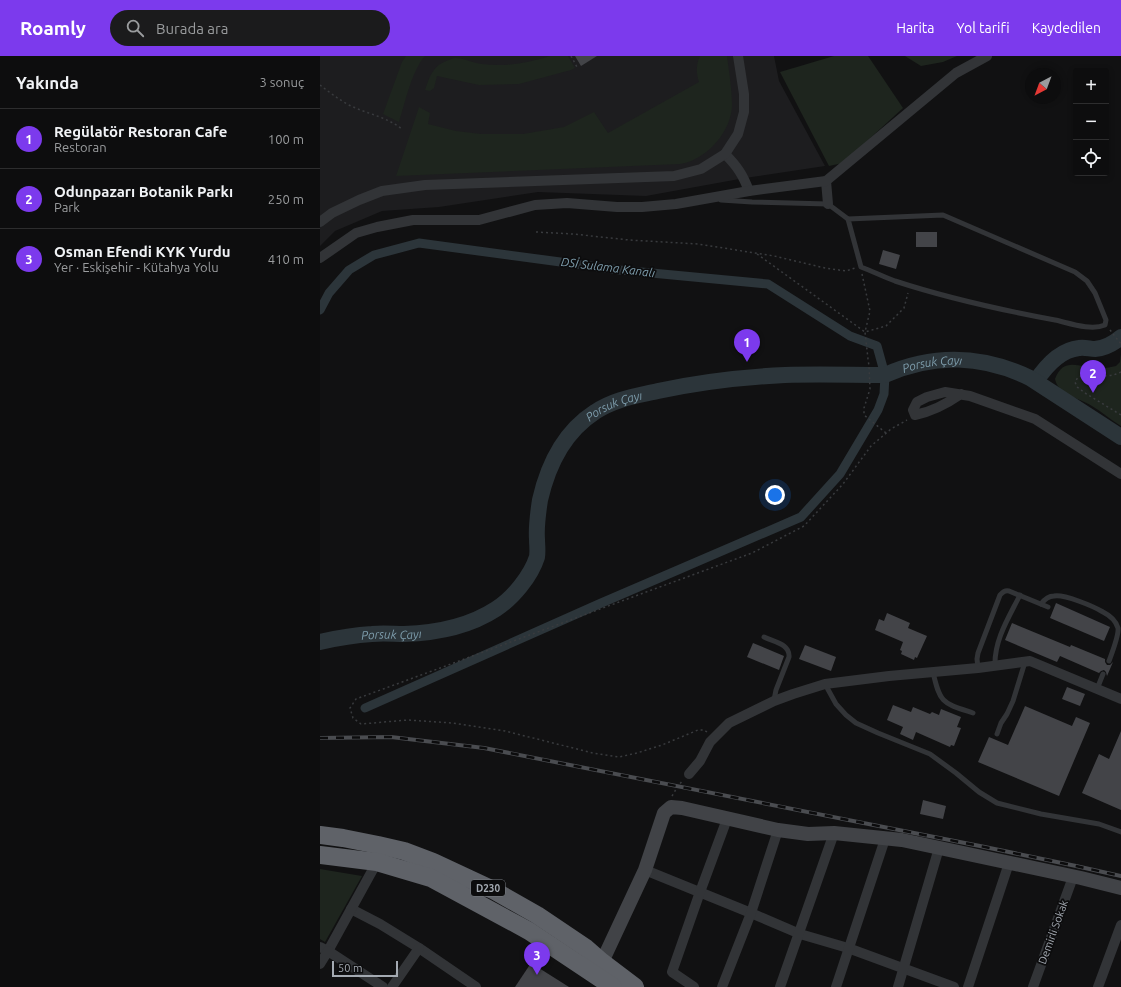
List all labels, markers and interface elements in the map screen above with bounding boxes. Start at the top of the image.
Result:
search box [110,10,390,46]
text: Roamly [20,17,86,39]
icon: search [124,17,146,39]
text: Burada ara [156,20,228,37]
text: Harita [896,20,934,36]
text: Yol tarifi [956,20,1010,36]
text: Kaydedilen [1032,20,1101,36]
north arrow [1025,68,1061,104]
map controls [1073,68,1109,176]
button: + [1073,68,1109,104]
text: Yakında [16,73,79,92]
text: 3 sonuç [260,75,304,89]
button: − [1073,104,1109,140]
text: Regülatör Restoran Cafe [54,123,227,140]
text: 1 [25,132,33,146]
text: 100 m [268,132,304,146]
text: Restoran [54,140,107,154]
button: locate [1073,140,1109,176]
text: Odunpazarı Botanik Parkı [54,183,233,200]
text: 2 [25,192,33,206]
text: 250 m [268,192,304,206]
text: Park [54,200,80,214]
text: Osman Efendi KYK Yurdu [54,243,231,260]
text: 3 [25,252,33,266]
text: 410 m [268,252,304,266]
water label: DSİ Sulama Kanalı [560,255,656,279]
text: Yer · Eskişehir - Kütahya Yolu [54,260,219,274]
pin: 1 [734,329,760,362]
water label: Porsuk Çayı [900,353,963,374]
pin: 2 [1080,360,1106,393]
water label: Porsuk Çayı [583,388,643,423]
your location [765,485,785,505]
water label: Porsuk Çayı [360,626,422,641]
road number: D230 [471,880,505,896]
street label: Demirli Sokak [1036,898,1070,966]
pin: 3 [524,942,550,975]
scale bar [332,959,398,978]
text: 50 m [338,962,362,974]

